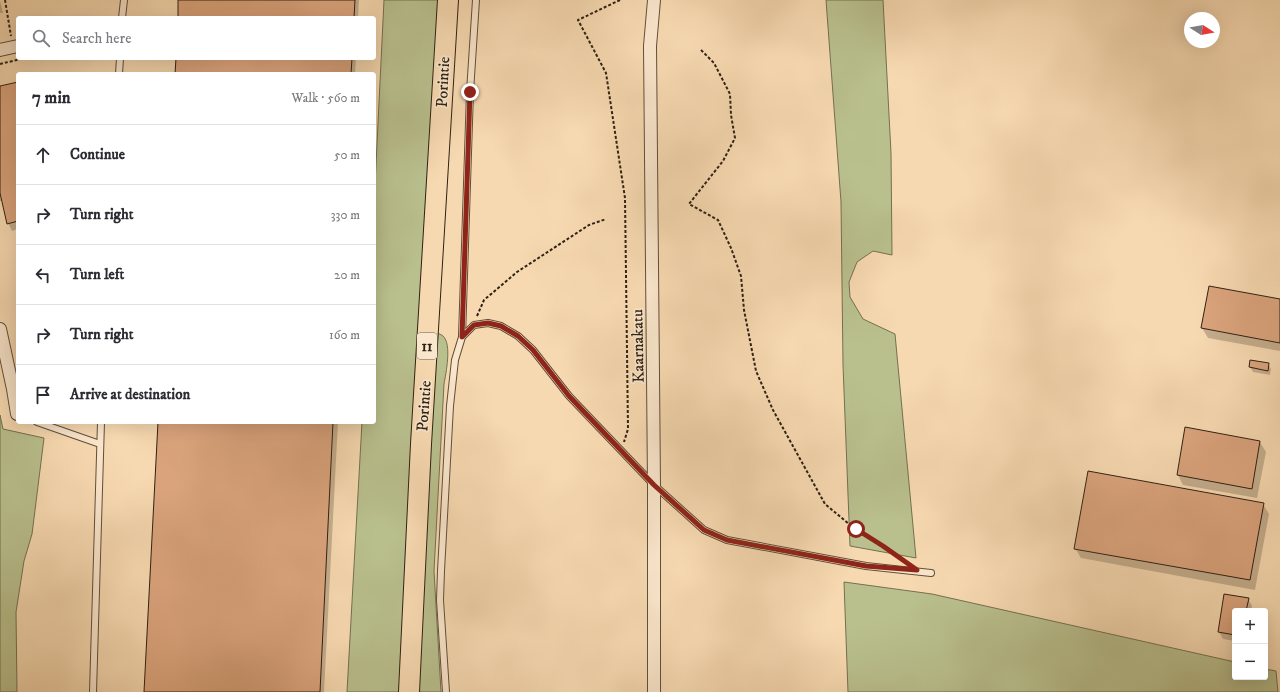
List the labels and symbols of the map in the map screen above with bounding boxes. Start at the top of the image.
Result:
north arrow [1184,12,1220,48]
street label: Porintie [432,56,454,108]
route end [461,83,479,101]
street label: Kaarnakatu [627,309,649,383]
road number: 11 [417,333,437,359]
street label: Porintie [412,380,436,432]
route start [847,520,865,538]

